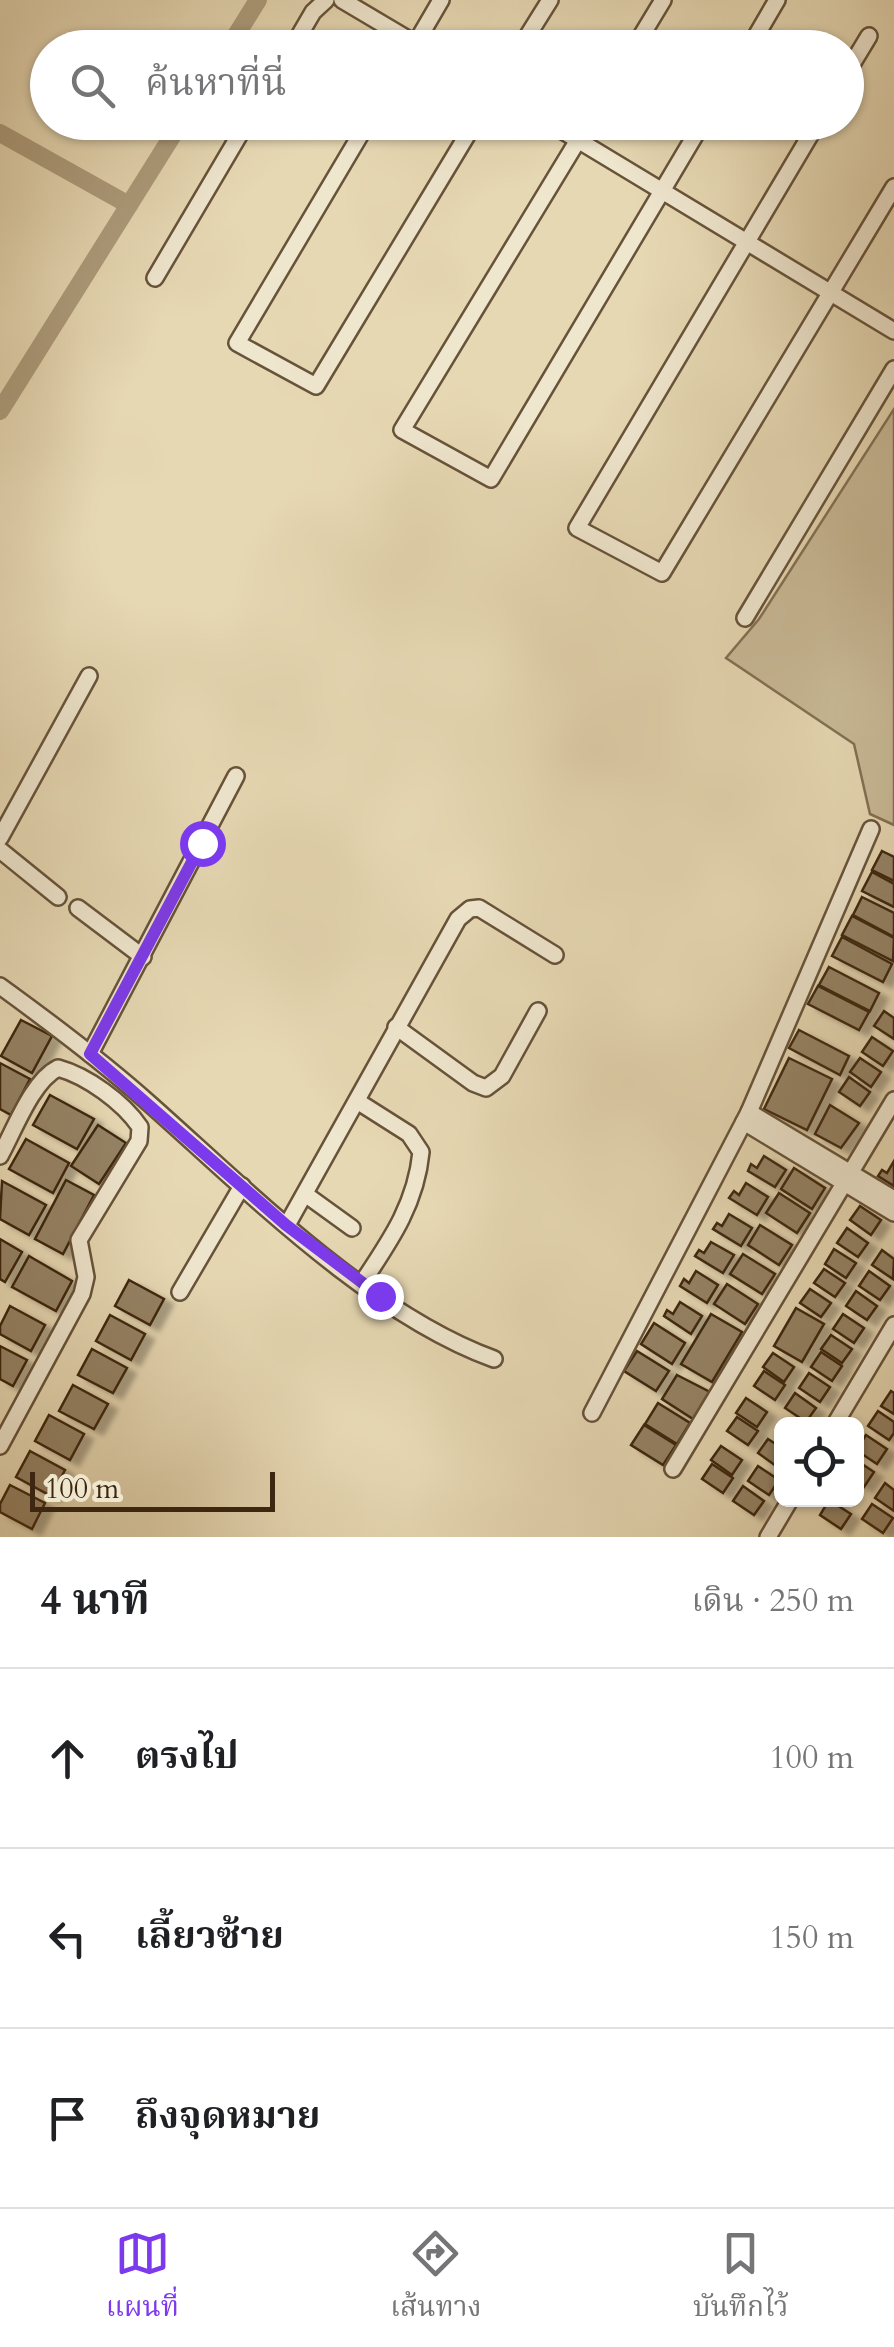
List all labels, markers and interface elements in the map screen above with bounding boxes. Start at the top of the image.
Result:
search box [30,30,864,140]
text: ค้นหาที่นี่ [145,57,286,109]
icon: search [65,58,120,113]
route start [180,821,226,867]
route end [358,1274,404,1320]
map controls [774,1417,864,1507]
button: locate [774,1417,864,1507]
scale bar [30,1467,275,1512]
text: 100 m [45,1470,119,1508]
text: 4 นาที [40,1572,150,1629]
text: เดิน · 250 m [691,1579,854,1623]
text: ตรงไป [135,1730,239,1782]
icon: ahead [40,1731,95,1786]
text: 100 m [769,1736,854,1780]
text: เลี้ยวซ้าย [135,1910,284,1962]
icon: left [40,1911,95,1966]
text: 150 m [769,1916,854,1960]
text: ถึงจุดหมาย [135,2090,320,2142]
icon: arrive [40,2091,95,2146]
tab: แผนที่ [106,2226,179,2331]
tab: เส้นทาง [390,2226,482,2331]
tab: บันทึกไว้ [693,2226,788,2331]

